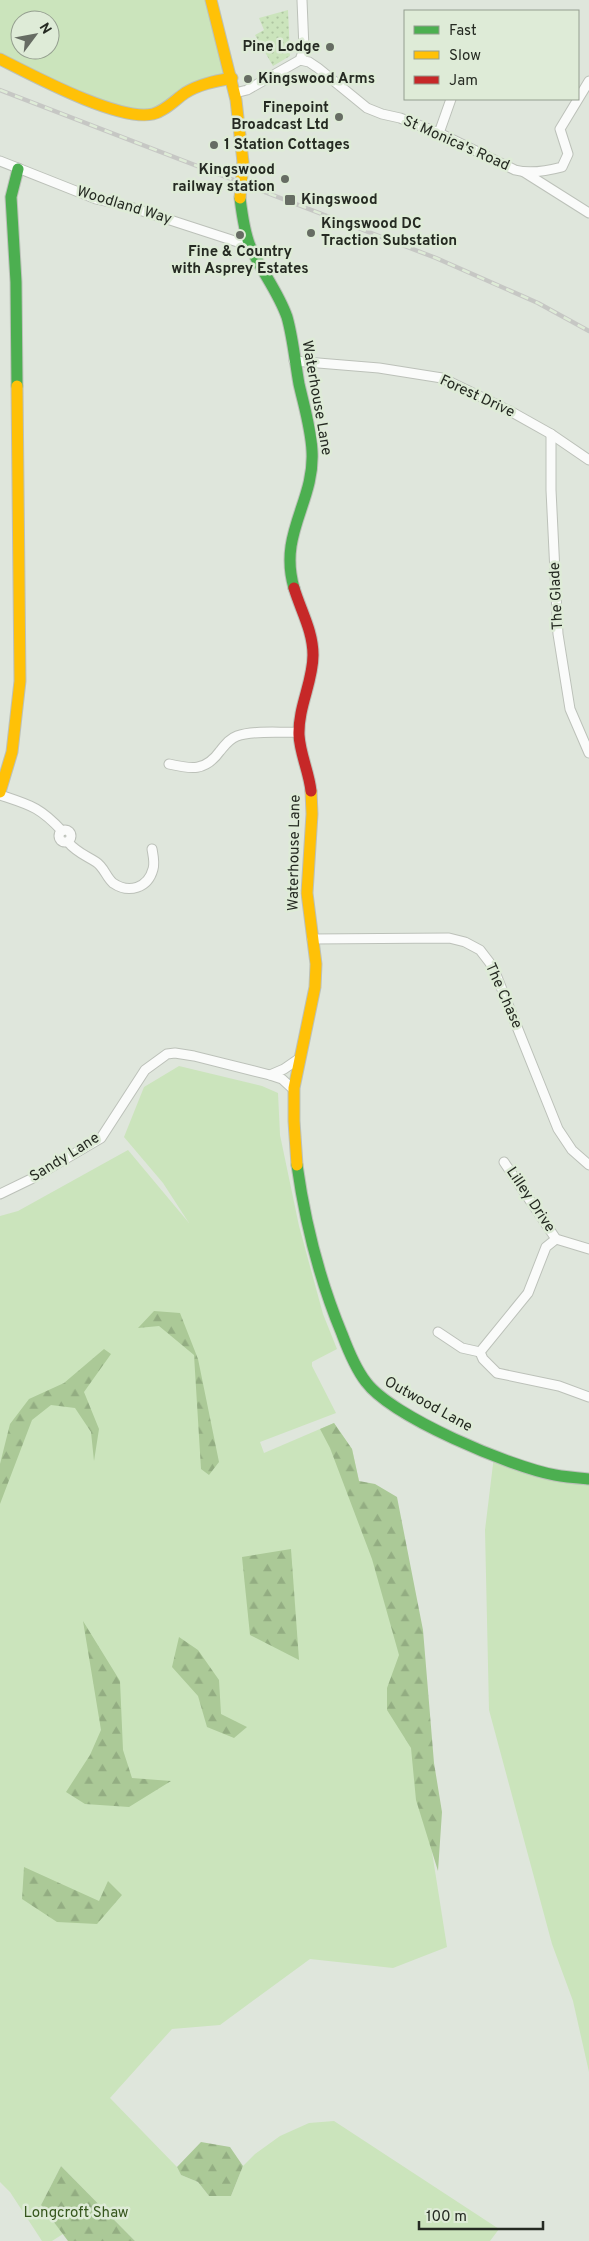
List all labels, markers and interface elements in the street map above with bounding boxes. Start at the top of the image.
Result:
north arrow [10,10,60,60]
legend [404,10,579,100]
text: N [35,20,55,38]
text: Fast [449,22,477,41]
place label: Pine Lodge [243,38,320,57]
marker: Pine Lodge [324,41,336,53]
text: Slow [449,47,481,66]
place label: Kingswood Arms [258,70,375,89]
text: Jam [449,72,478,91]
marker: Kingswood Arms [242,73,254,85]
place label: Finepoint Broadcast Ltd [231,99,329,135]
marker: Finepoint Broadcast Ltd [333,111,345,123]
street label: St Monica's Road [400,112,512,176]
place label: 1 Station Cottages [224,136,350,155]
marker: 1 Station Cottages [208,139,220,151]
place label: Kingswood railway station [172,161,275,197]
marker: Kingswood railway station [279,173,291,185]
street label: Woodland Way [74,183,174,229]
place label: Kingswood [301,191,378,210]
marker: Kingswood [283,193,297,207]
place label: Kingswood DC Traction Substation [321,215,457,251]
marker: Kingswood DC Traction Substation [305,227,317,239]
marker: Fine & Country with Asprey Estates [234,229,246,241]
place label: Fine & Country with Asprey Estates [171,243,309,279]
street label: Waterhouse Lane [297,339,335,457]
street label: Forest Drive [436,371,518,423]
street label: The Glade [546,562,568,630]
street label: Waterhouse Lane [284,795,306,911]
street label: The Chase [480,960,526,1032]
street label: Sandy Lane [27,1129,103,1187]
street label: Lilley Drive [501,1164,559,1236]
street label: Outwood Lane [381,1373,475,1437]
scale bar [419,2198,543,2230]
park label: Longcroft Shaw [23,2204,129,2223]
text: 100 m [426,2208,467,2227]

